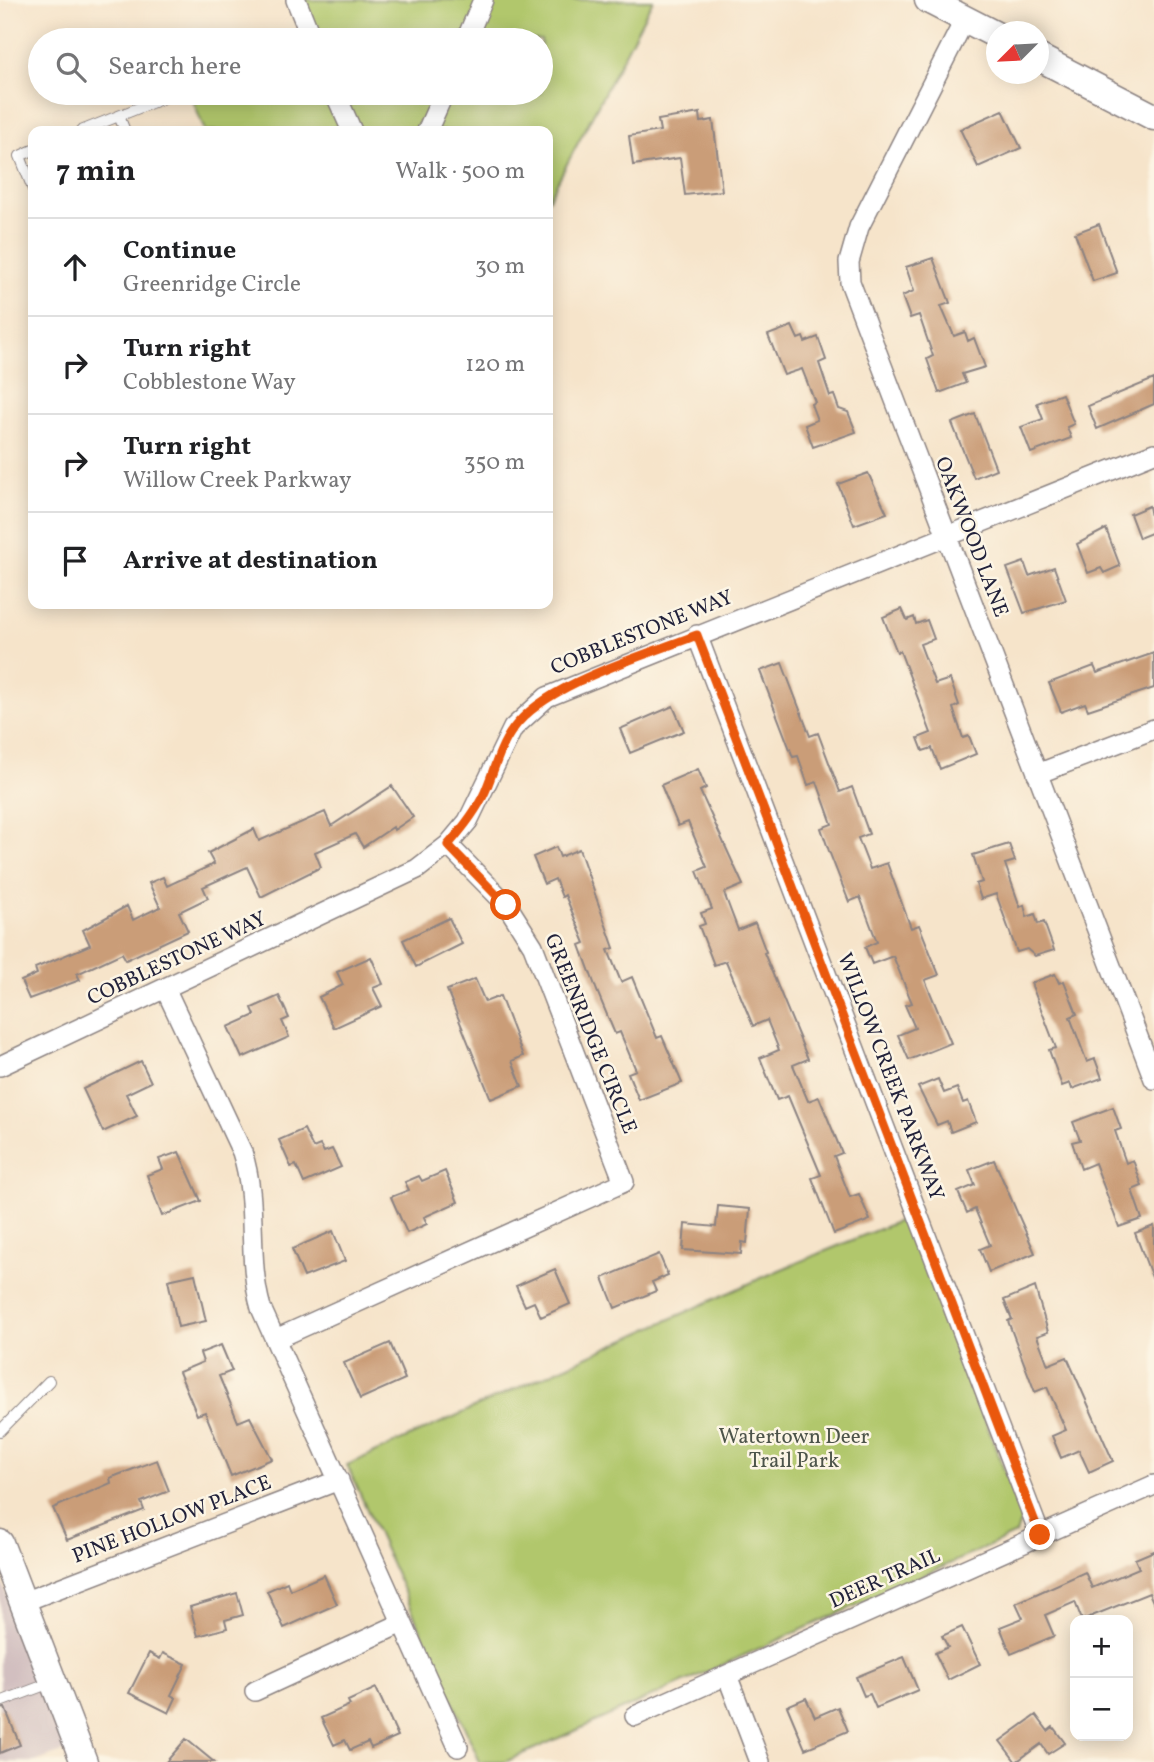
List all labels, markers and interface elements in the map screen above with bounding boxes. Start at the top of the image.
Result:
north arrow [986,21,1049,84]
search box [28,28,553,105]
icon: search [52,48,90,86]
text: Search here [108,49,241,85]
text: 7 min [56,151,136,193]
text: Walk · 500 m [395,156,525,188]
text: Continue [123,233,236,269]
icon: ahead [56,248,94,286]
text: 30 m [475,251,525,283]
text: Greenridge Circle [123,269,301,301]
text: Turn right [123,331,251,367]
icon: right [56,346,94,384]
text: 120 m [465,349,525,381]
text: Cobblestone Way [123,367,296,399]
text: Turn right [123,429,251,465]
icon: right [56,444,94,482]
text: 350 m [464,447,525,479]
street label: OAKWOOD LANE [927,453,1015,621]
text: Willow Creek Parkway [123,465,351,497]
icon: arrive [56,542,94,580]
text: Arrive at destination [123,543,378,579]
street label: COBBLESTONE WAY [546,583,738,683]
route start [490,889,521,920]
street label: COBBLESTONE WAY [83,905,271,1013]
street label: GREENRIDGE CIRCLE [537,930,643,1138]
street label: WILLOW CREEK PARKWAY [829,949,951,1205]
park label: Watertown Deer Trail Park [719,1423,870,1476]
street label: PINE HOLLOW PLACE [68,1469,276,1571]
route end [1024,1519,1055,1550]
street label: DEER TRAIL [825,1542,945,1616]
map controls [1070,1615,1133,1741]
button: + [1070,1615,1133,1678]
button: − [1070,1678,1133,1741]

